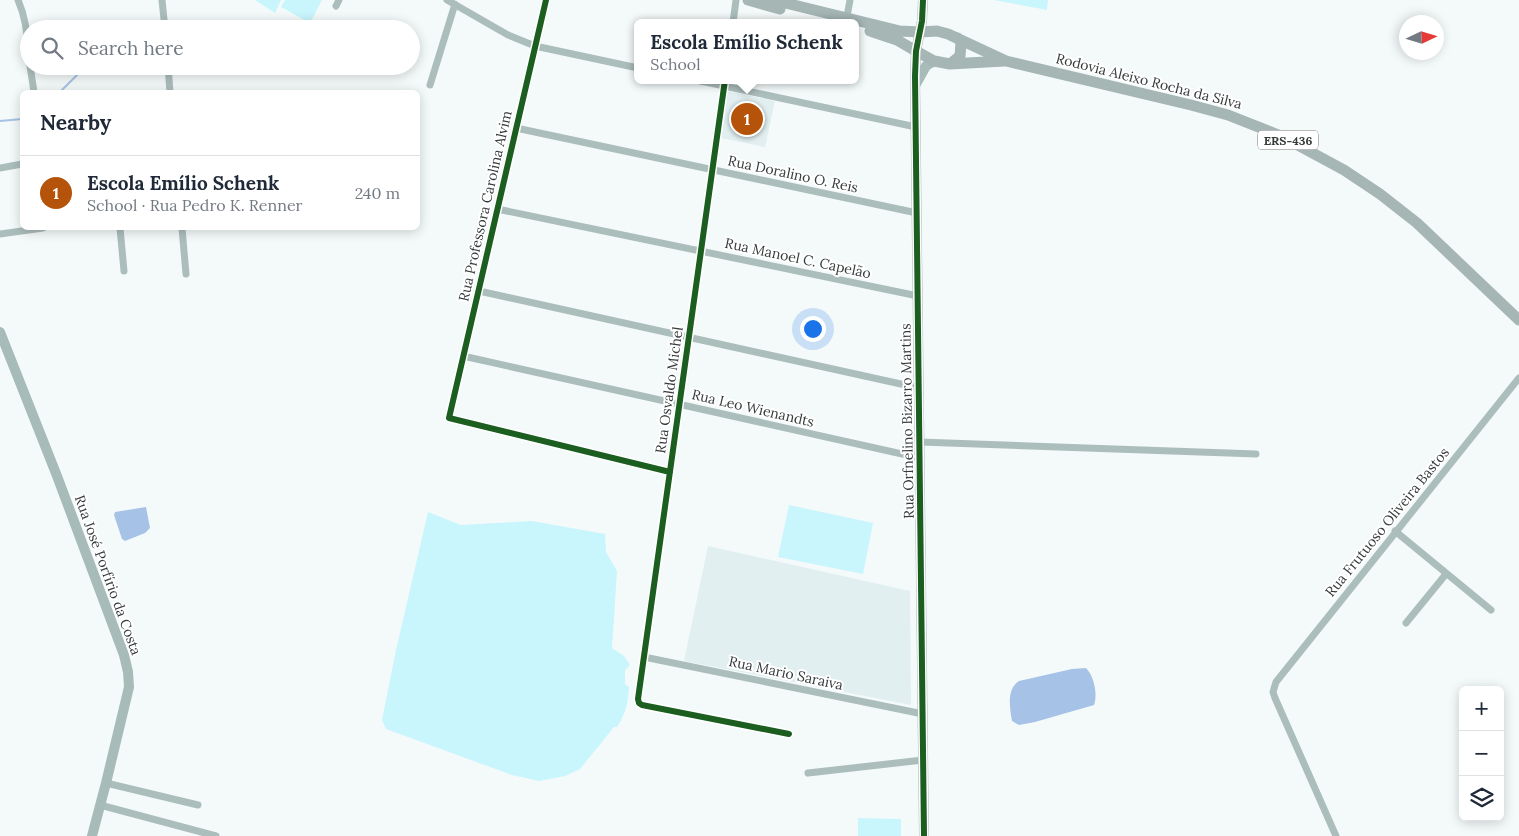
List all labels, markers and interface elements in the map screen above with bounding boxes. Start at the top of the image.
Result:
north arrow [1399,15,1444,60]
popup [634,19,859,84]
search box [20,20,420,75]
text: Escola Emílio Schenk [650,30,843,54]
icon: search [38,34,66,62]
text: Search here [78,36,184,60]
street label: Rodovia Aleixo Rocha da Silva [1054,49,1244,113]
text: School [650,54,701,74]
pin: 1 [731,100,763,138]
street label: Rua Professora Carolina Alvim [454,108,516,303]
text: Nearby [40,109,111,136]
road number: ERS-436 [1258,130,1318,150]
street label: Rua Doralino O. Reis [726,151,860,197]
text: Escola Emílio Schenk [87,171,279,195]
text: 1 [53,183,59,203]
text: 240 m [355,183,400,203]
text: School · Rua Pedro K. Renner [87,195,303,215]
street label: Rua Manoel C. Capelão [723,234,873,282]
your location [800,316,826,342]
street label: Rua Orfnelino Bizarro Martins [896,323,918,519]
street label: Rua Osvaldo Michel [651,325,687,455]
street label: Rua Leo Wienandts [690,385,816,431]
street label: Rua Frutuoso Oliveira Bastos [1321,444,1453,600]
street label: Rua José Porfírio da Costa [71,492,145,658]
street label: Rua Mario Saraiva [727,652,845,694]
map controls [1459,686,1504,821]
button: + [1459,686,1504,731]
button: − [1459,731,1504,776]
button: layers [1459,776,1504,821]

